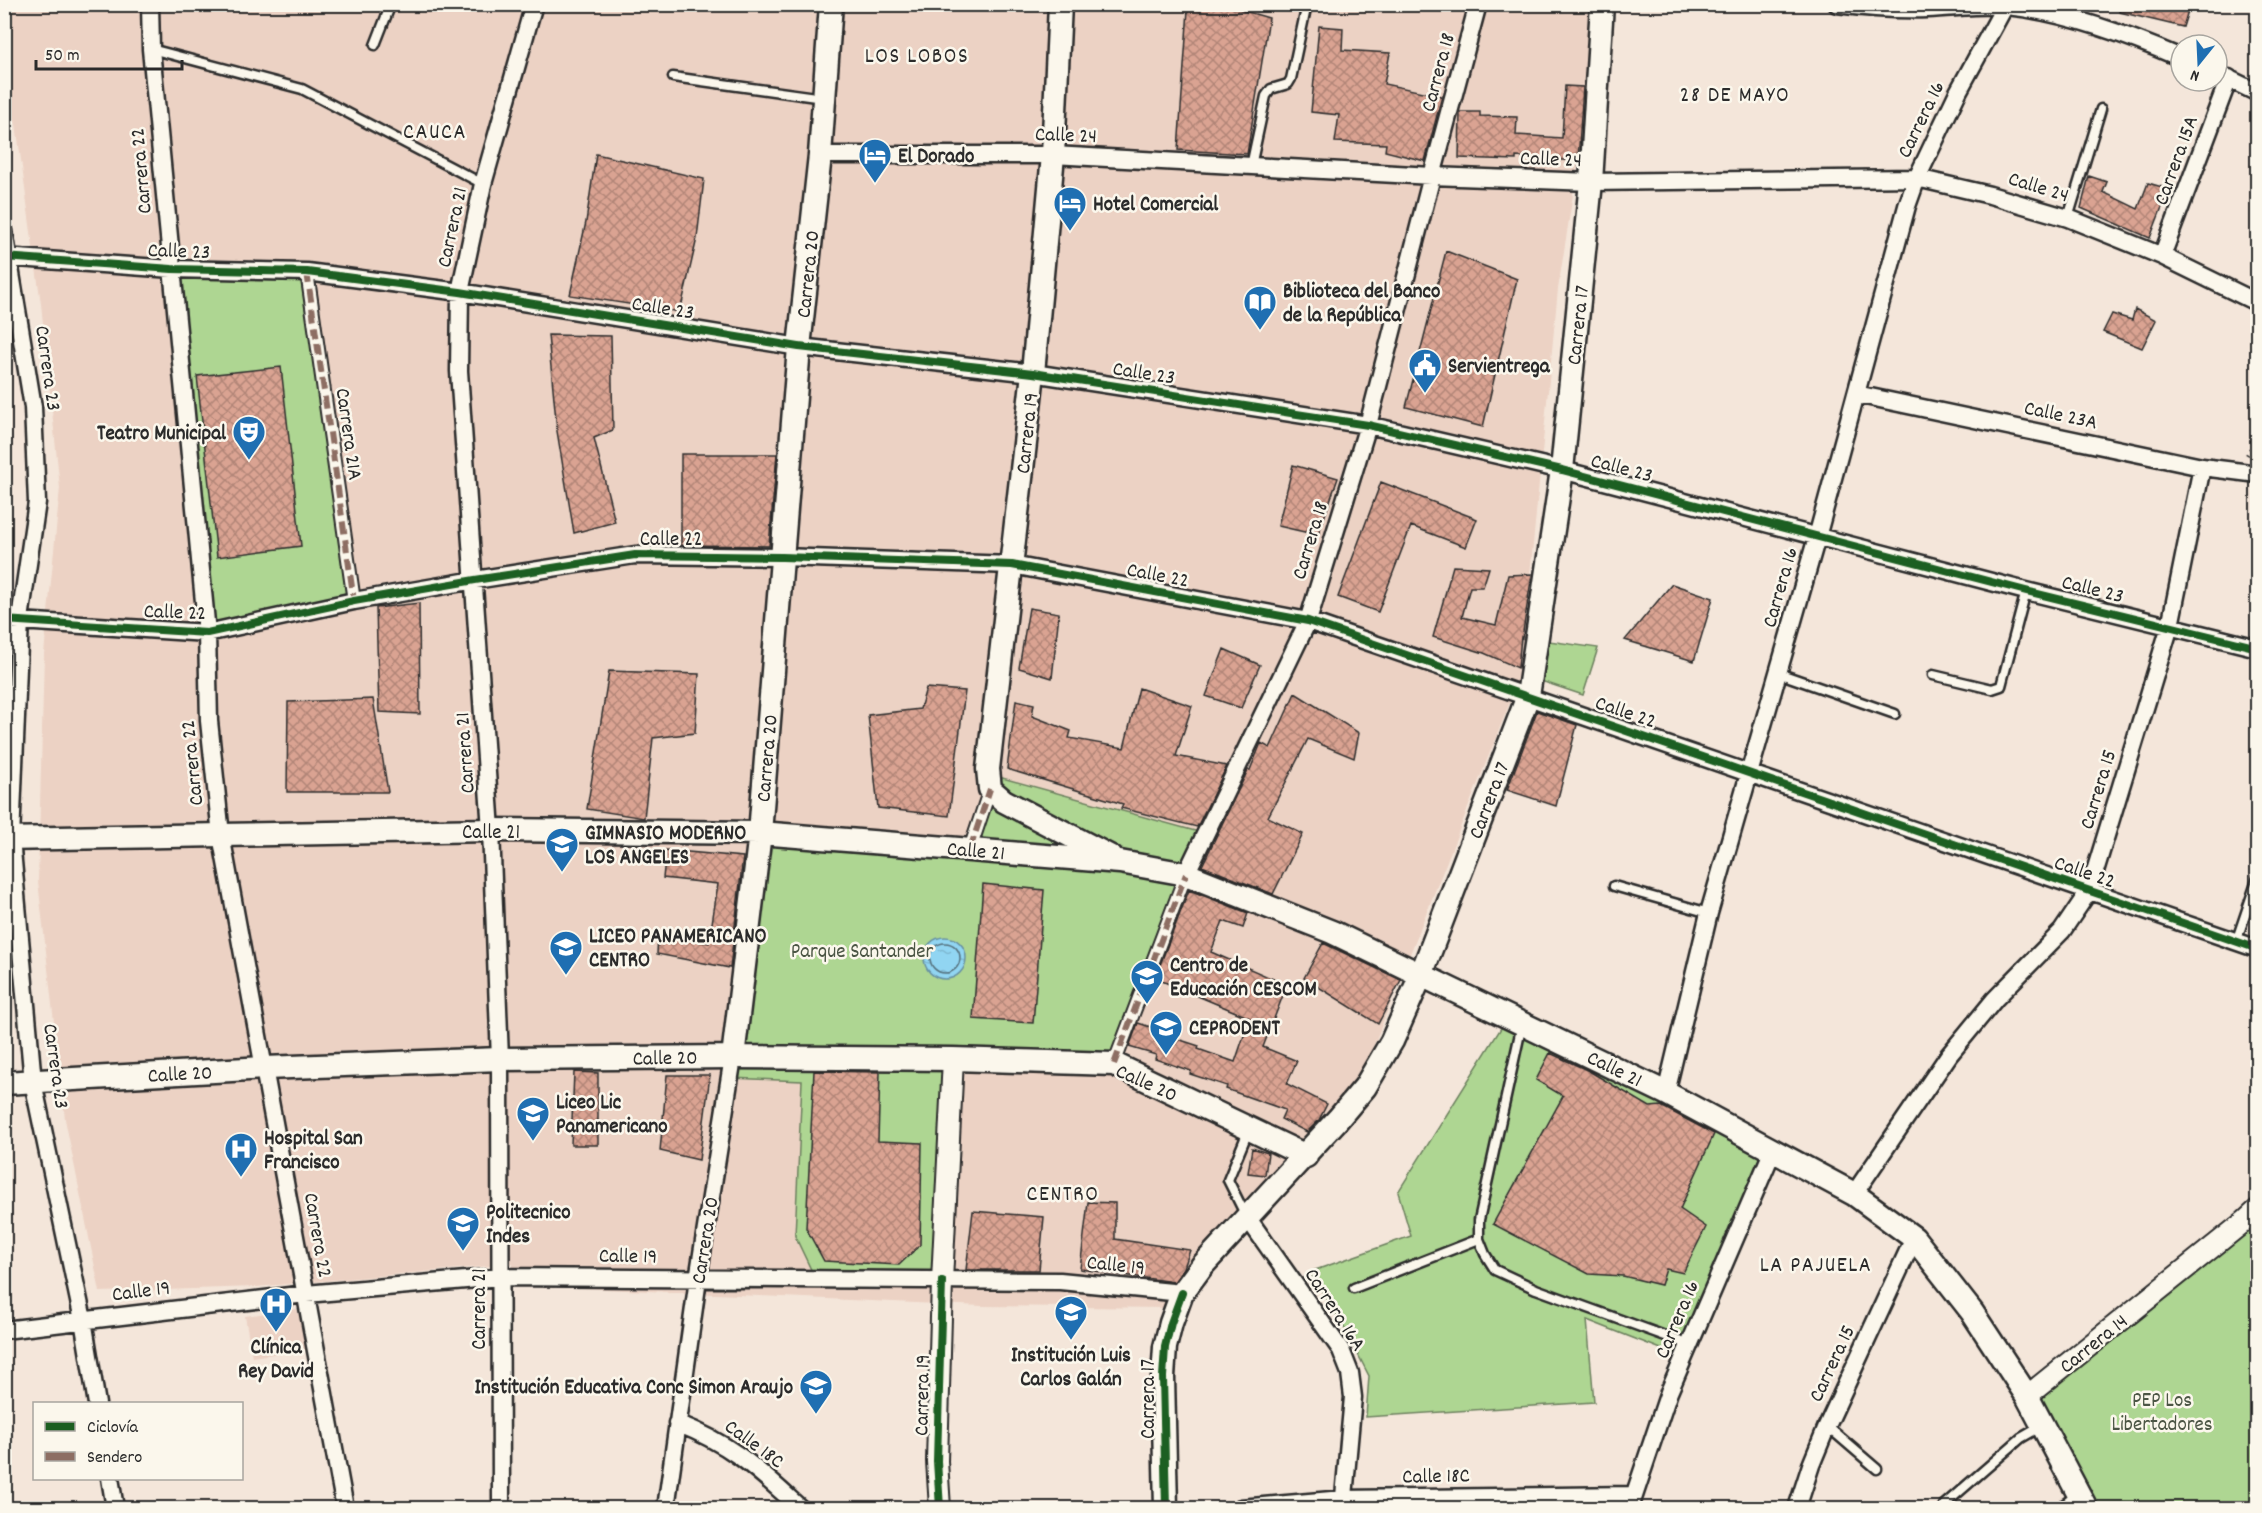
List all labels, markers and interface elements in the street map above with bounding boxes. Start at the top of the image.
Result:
street label: Carrera 18 [1415,30,1465,116]
scale bar [36,33,182,71]
north arrow [2169,33,2229,93]
district label: LOS LOBOS [865,42,969,73]
text: 50 m [45,44,80,69]
text: N [2188,63,2202,87]
street label: Carrera 16 [1891,77,1954,164]
district label: 28 DE MAYO [1680,81,1790,112]
street label: Carrera 15A [2148,112,2208,210]
district label: CAUCA [403,118,467,149]
street label: Calle 24 [1034,121,1097,153]
street label: Carrera 22 [124,127,162,215]
hotel icon: El Dorado [857,137,893,184]
place label: El Dorado [898,143,974,173]
street label: Calle 24 [1519,145,1582,177]
street label: Calle 24 [2004,165,2072,212]
street label: Carrera 21 [431,185,477,270]
hotel icon: Hotel Comercial [1052,185,1088,232]
place label: Hotel Comercial [1093,191,1219,221]
street label: Carrera 20 [790,229,830,320]
street label: Calle 23 [147,237,211,269]
place label: Biblioteca del Banco de la República [1283,278,1440,332]
library icon: Biblioteca del Banco de la República [1242,284,1278,331]
street label: Carrera 17 [1561,284,1599,367]
street label: Calle 23 [629,290,696,330]
street label: Carrera 23 [25,324,67,413]
public building icon: Servientrega [1407,347,1443,394]
place label: Servientrega [1448,353,1551,383]
street label: Calle 23 [1110,355,1177,395]
street label: Carrera 21A [326,386,368,482]
street label: Carrera 19 [1010,391,1048,476]
street label: Calle 23A [2021,395,2100,439]
theatre icon: Teatro Municipal [231,414,267,461]
place label: Teatro Municipal [97,420,227,450]
street label: Calle 23 [1587,447,1655,493]
street label: Carrera 18 [1286,498,1338,584]
street label: Calle 22 [640,526,702,556]
street label: Carrera 16 [1756,544,1808,632]
street label: Calle 22 [1124,556,1191,598]
street label: Calle 23 [2058,569,2126,613]
street label: Calle 22 [143,598,207,630]
street label: Calle 22 [1591,689,1660,738]
street label: Carrera 21 [449,711,485,794]
street label: Carrera 20 [750,713,788,803]
street label: Carrera 22 [175,718,213,807]
street label: Carrera 15 [2074,746,2126,833]
street label: Carrera 17 [1462,758,1519,844]
street label: Calle 21 [462,819,520,849]
place label: GIMNASIO MODERNO LOS ANGELES [585,820,746,874]
school or university icon: GIMNASIO MODERNO LOS ANGELES [544,826,580,873]
street label: Calle 21 [946,836,1006,870]
street label: Calle 22 [2050,849,2119,898]
place label: LICEO PANAMERICANO CENTRO [589,923,767,977]
school or university icon: LICEO PANAMERICANO CENTRO [548,929,584,976]
park label: Parque Santander [791,938,934,968]
place label: Centro de Educación CESCOM [1170,952,1317,1006]
school or university icon: Centro de Educación CESCOM [1129,958,1165,1005]
school or university icon: CEPRODENT [1148,1009,1184,1056]
place label: CEPRODENT [1189,1015,1280,1045]
street label: Carrera 23 [33,1022,75,1111]
street label: Calle 20 [632,1044,698,1076]
street label: Calle 21 [1581,1044,1646,1097]
street label: Calle 20 [1110,1058,1182,1112]
street label: Calle 20 [147,1059,213,1093]
place label: Liceo Lic Panamericano [556,1089,668,1143]
school or university icon: Liceo Lic Panamericano [515,1095,551,1142]
place label: Hospital San Francisco [264,1125,363,1179]
hospital icon: Hospital San Francisco [223,1131,259,1178]
district label: CENTRO [1027,1180,1099,1211]
street label: Carrera 22 [294,1191,338,1280]
street label: Carrera 20 [685,1195,729,1286]
place label: Politecnico Indes [486,1199,570,1253]
school or university icon: Politecnico Indes [445,1205,481,1252]
street label: Calle 19 [598,1242,657,1274]
street label: Calle 19 [1085,1249,1146,1285]
district label: LA PAJUELA [1760,1251,1872,1282]
street label: Carrera 16A [1295,1263,1372,1358]
street label: Carrera 21 [466,1268,496,1350]
street label: Calle 19 [111,1275,172,1311]
street label: Carrera 16 [1649,1276,1709,1364]
hospital icon: Clínica Rey David [258,1286,294,1333]
school or university icon: Institución Luis Carlos Galán [1053,1294,1089,1341]
street label: Carrera 14 [2054,1308,2136,1382]
street label: Carrera 15 [1803,1321,1865,1408]
place label: Clínica Rey David [238,1334,314,1388]
place label: Institución Luis Carlos Galán [1011,1342,1131,1396]
street label: Carrera 19 [908,1354,940,1436]
street label: Carrera 17 [1135,1359,1165,1439]
school or university icon: Institución Educativa Conc Simon Araujo [798,1368,834,1415]
place label: Institución Educativa Conc Simon Araujo [475,1374,793,1404]
park label: PEP Los Libertadores [2111,1387,2213,1441]
legend [33,1402,243,1480]
street label: Calle 18C [717,1413,789,1477]
text: Ciclovía [87,1416,139,1441]
text: Sendero [87,1446,142,1471]
street label: Calle 18C [1402,1462,1470,1494]

